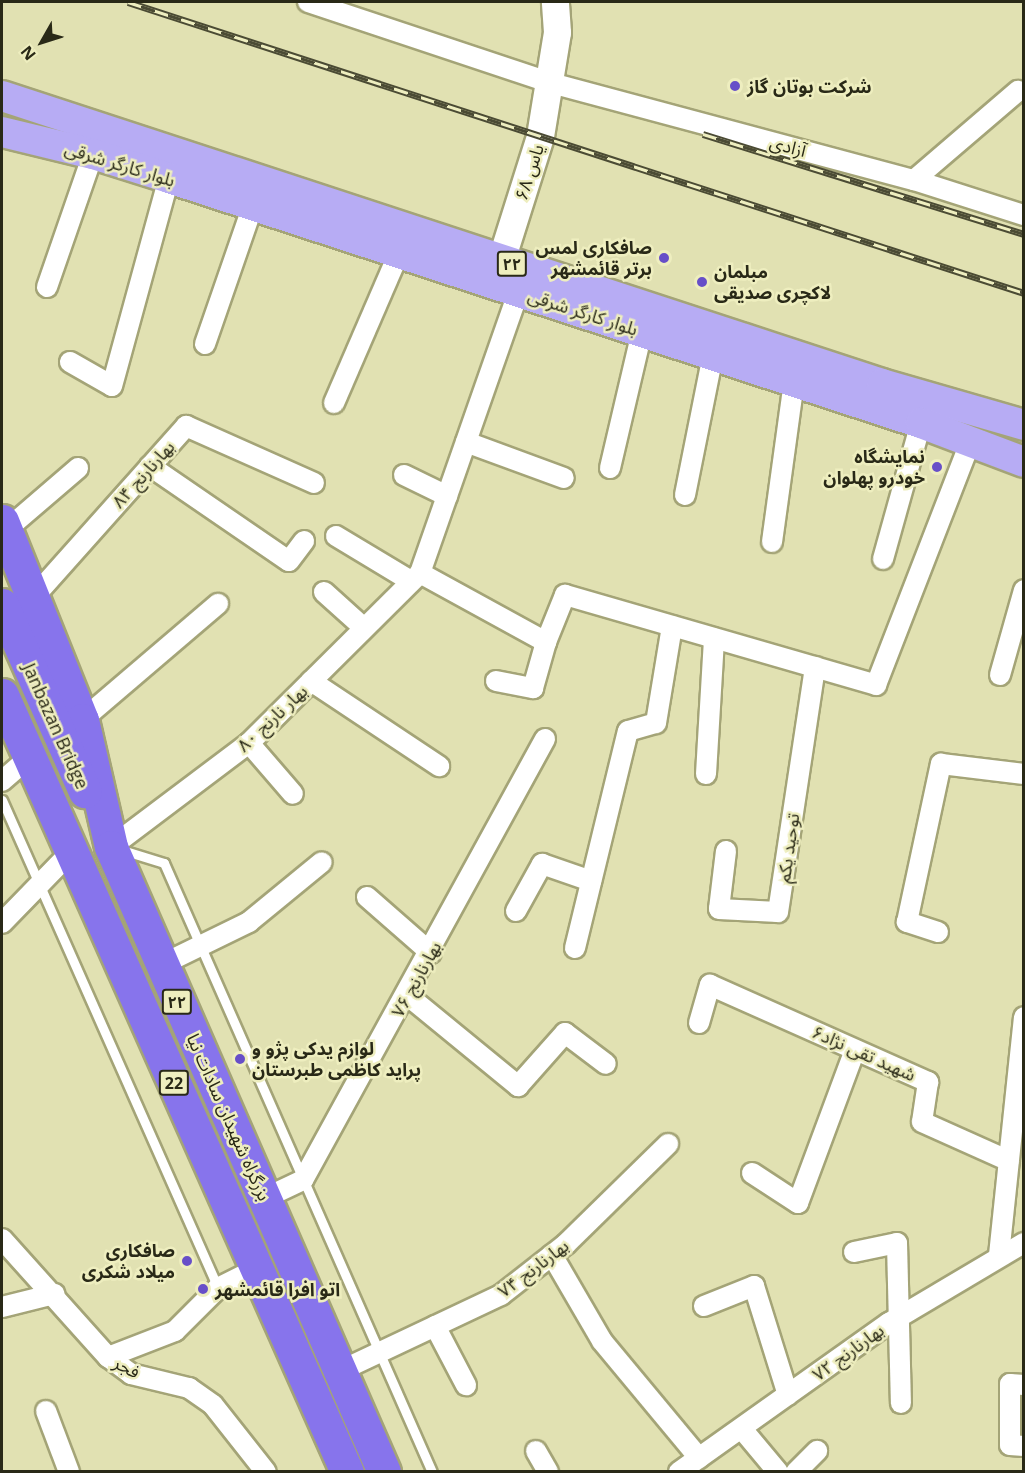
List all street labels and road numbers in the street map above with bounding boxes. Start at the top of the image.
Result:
street label: آزادی [767,131,809,161]
street label: بلوار کارگر شرقی [62,137,178,191]
street label: یاس ۶۸ [510,141,548,203]
road number: ۲۲ [496,251,528,277]
street label: بلوار کارگر شرقی [525,284,641,340]
street label: بهارنارنج ۸۴ [107,436,179,512]
street label: Janbazan Bridge [19,660,93,792]
street label: بهار نارنج ۸۰ [232,680,312,756]
street label: توحید یکم [772,812,804,884]
street label: بهارنارنج ۷۶ [386,937,446,1021]
road number: ۲۲ [160,989,194,1015]
street label: شهید تقی نژاد۶ [809,1021,919,1085]
street label: بزرگراه شهیدان سادات نیا [182,1030,276,1204]
road number: 22 [158,1070,190,1096]
street label: بهارنارنج ۷۴ [493,1234,573,1302]
street label: بهارنارنج ۷۲ [808,1319,888,1385]
street label: فجر [110,1351,144,1383]

